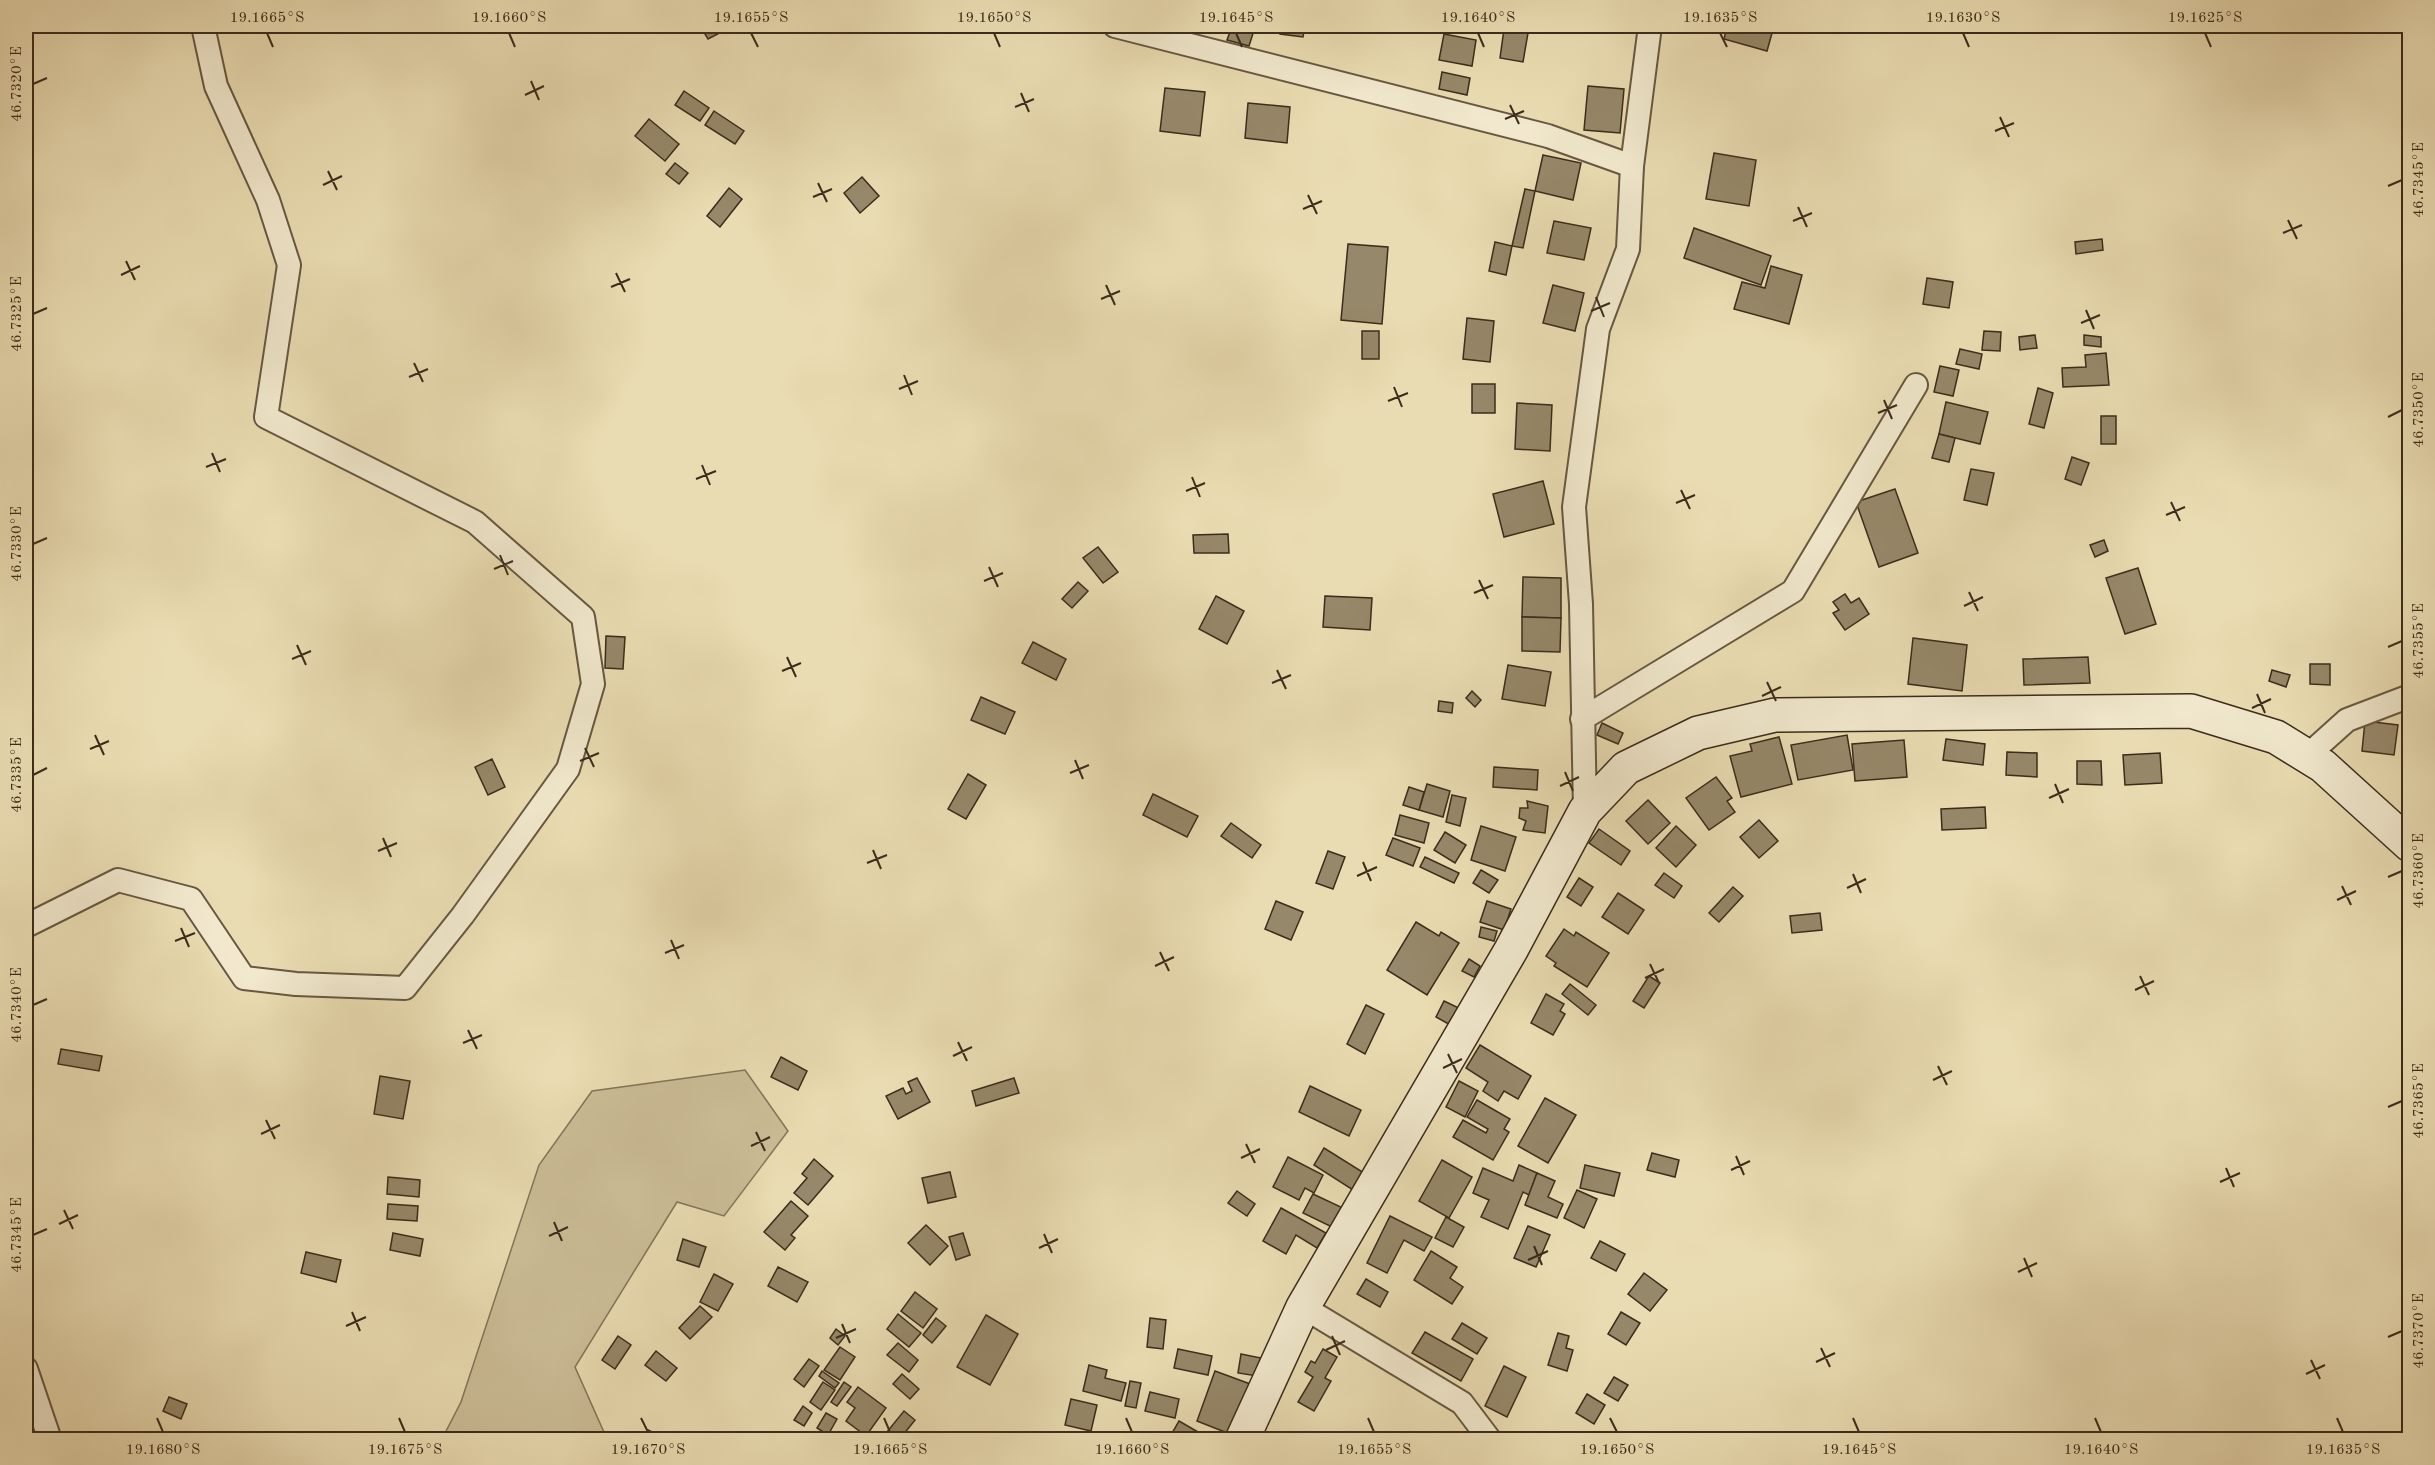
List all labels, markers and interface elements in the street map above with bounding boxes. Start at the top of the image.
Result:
text: 19.1665°S [230,11,304,26]
text: 19.1660°S [472,11,546,26]
text: 19.1655°S [714,11,788,26]
text: 19.1650°S [957,11,1031,26]
text: 19.1645°S [1199,11,1273,26]
text: 19.1640°S [1441,11,1515,26]
text: 19.1635°S [1683,11,1757,26]
text: 19.1630°S [1926,11,2000,26]
text: 19.1625°S [2168,11,2242,26]
text: 46.7320°E [10,46,25,122]
text: 46.7345°E [2412,142,2427,218]
text: 46.7325°E [10,276,25,352]
text: 46.7350°E [2412,372,2427,448]
text: 46.7330°E [10,506,25,582]
text: 46.7355°E [2412,603,2427,679]
text: 46.7335°E [10,737,25,813]
text: 46.7360°E [2412,833,2427,909]
text: 46.7340°E [10,967,25,1043]
text: 46.7365°E [2412,1063,2427,1139]
text: 46.7345°E [10,1197,25,1273]
text: 46.7370°E [2412,1293,2427,1369]
text: 19.1680°S [126,1443,200,1458]
text: 19.1675°S [368,1443,442,1458]
text: 19.1670°S [611,1443,685,1458]
text: 19.1665°S [853,1443,927,1458]
text: 19.1660°S [1095,1443,1169,1458]
text: 19.1655°S [1337,1443,1411,1458]
text: 19.1650°S [1580,1443,1654,1458]
text: 19.1645°S [1822,1443,1896,1458]
text: 19.1640°S [2064,1443,2138,1458]
text: 19.1635°S [2306,1443,2380,1458]

